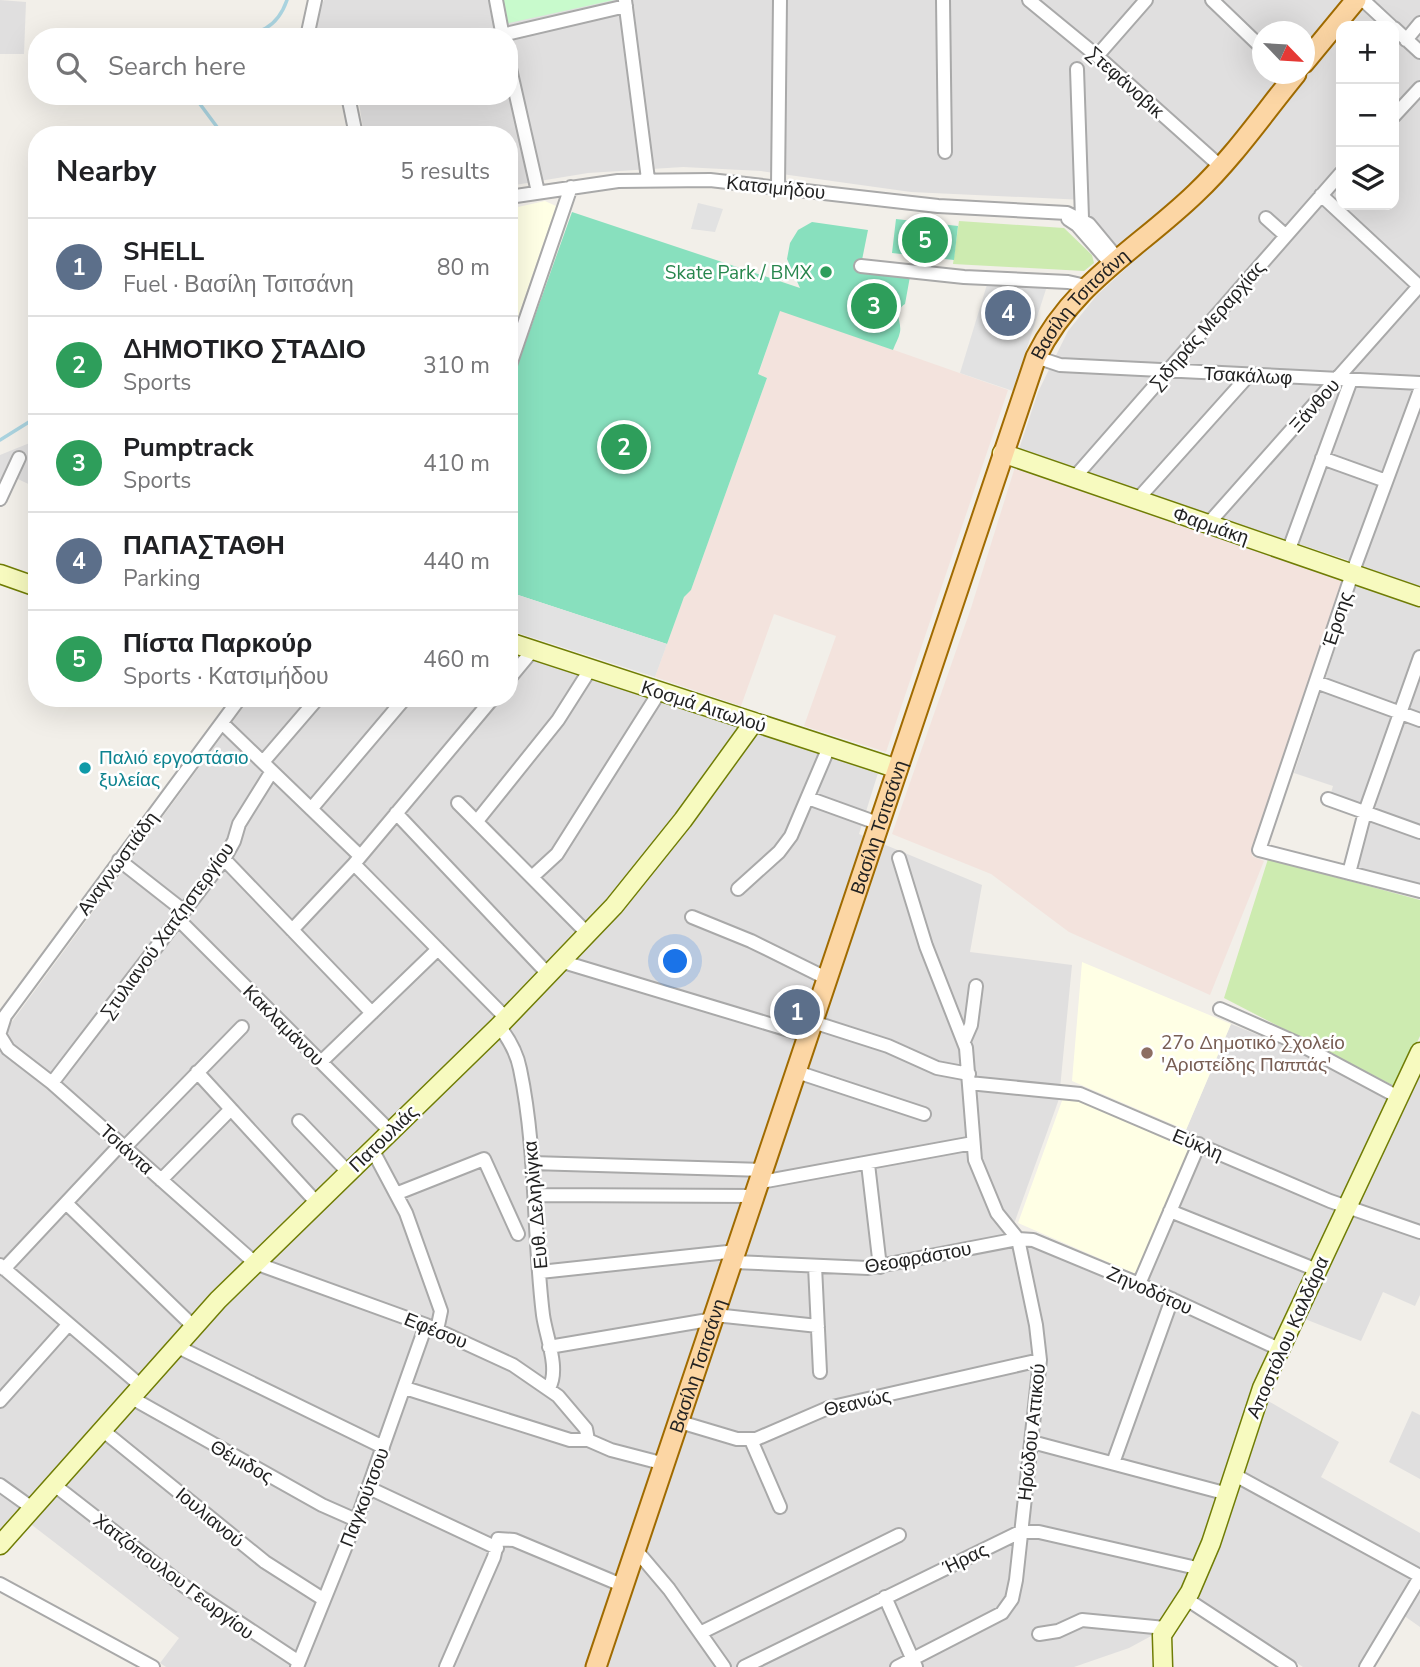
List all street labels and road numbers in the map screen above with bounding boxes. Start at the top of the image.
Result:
street label: Στεφάνοβικ [1081,41,1170,125]
street label: Κατσιμήδου [725,170,827,206]
street label: Βασίλη Τσιτσάνη [1025,243,1135,364]
street label: Σιδηράς Μεραρχίας [1144,255,1271,396]
street label: Τσακάλωφ [1203,361,1293,391]
street label: Ξάνθου [1284,373,1346,438]
street label: Φαρμάκη [1169,501,1252,551]
street label: Έρσης [1316,588,1359,651]
street label: Κοσμά Αιτωλού [638,674,770,739]
street label: Βασίλη Τσιτσάνη [844,757,914,898]
street label: Αναγνωστιάδη [71,807,164,921]
street label: Στυλιανού Χατζηστεργίου [95,837,241,1024]
street label: Κακλαμάνου [237,979,330,1072]
street label: Πατουλιάς [343,1099,424,1178]
street label: Τσιάντα [94,1119,159,1181]
street label: Εύκλη [1168,1123,1227,1167]
street label: Ευθ. Δεληλίγκα [517,1140,555,1270]
street label: Θεοφράστου [863,1236,974,1280]
street label: Αποστόλου Καλδάρα [1240,1252,1335,1423]
street label: Ζηνοδότου [1103,1260,1197,1321]
street label: Βασίλη Τσιτσάνη [664,1295,733,1436]
street label: Εφέσου [400,1306,471,1355]
street label: Ηρώδου Αττικού [1012,1362,1052,1502]
street label: Θεανώς [821,1383,893,1423]
street label: Θέμιδος [205,1434,278,1490]
street label: Παγκούτσου [334,1444,396,1551]
street label: Ιουλιανού [170,1482,249,1554]
street label: Χατζόπουλου Γεωργίου [88,1508,259,1646]
street label: Ήρας [938,1537,992,1581]

